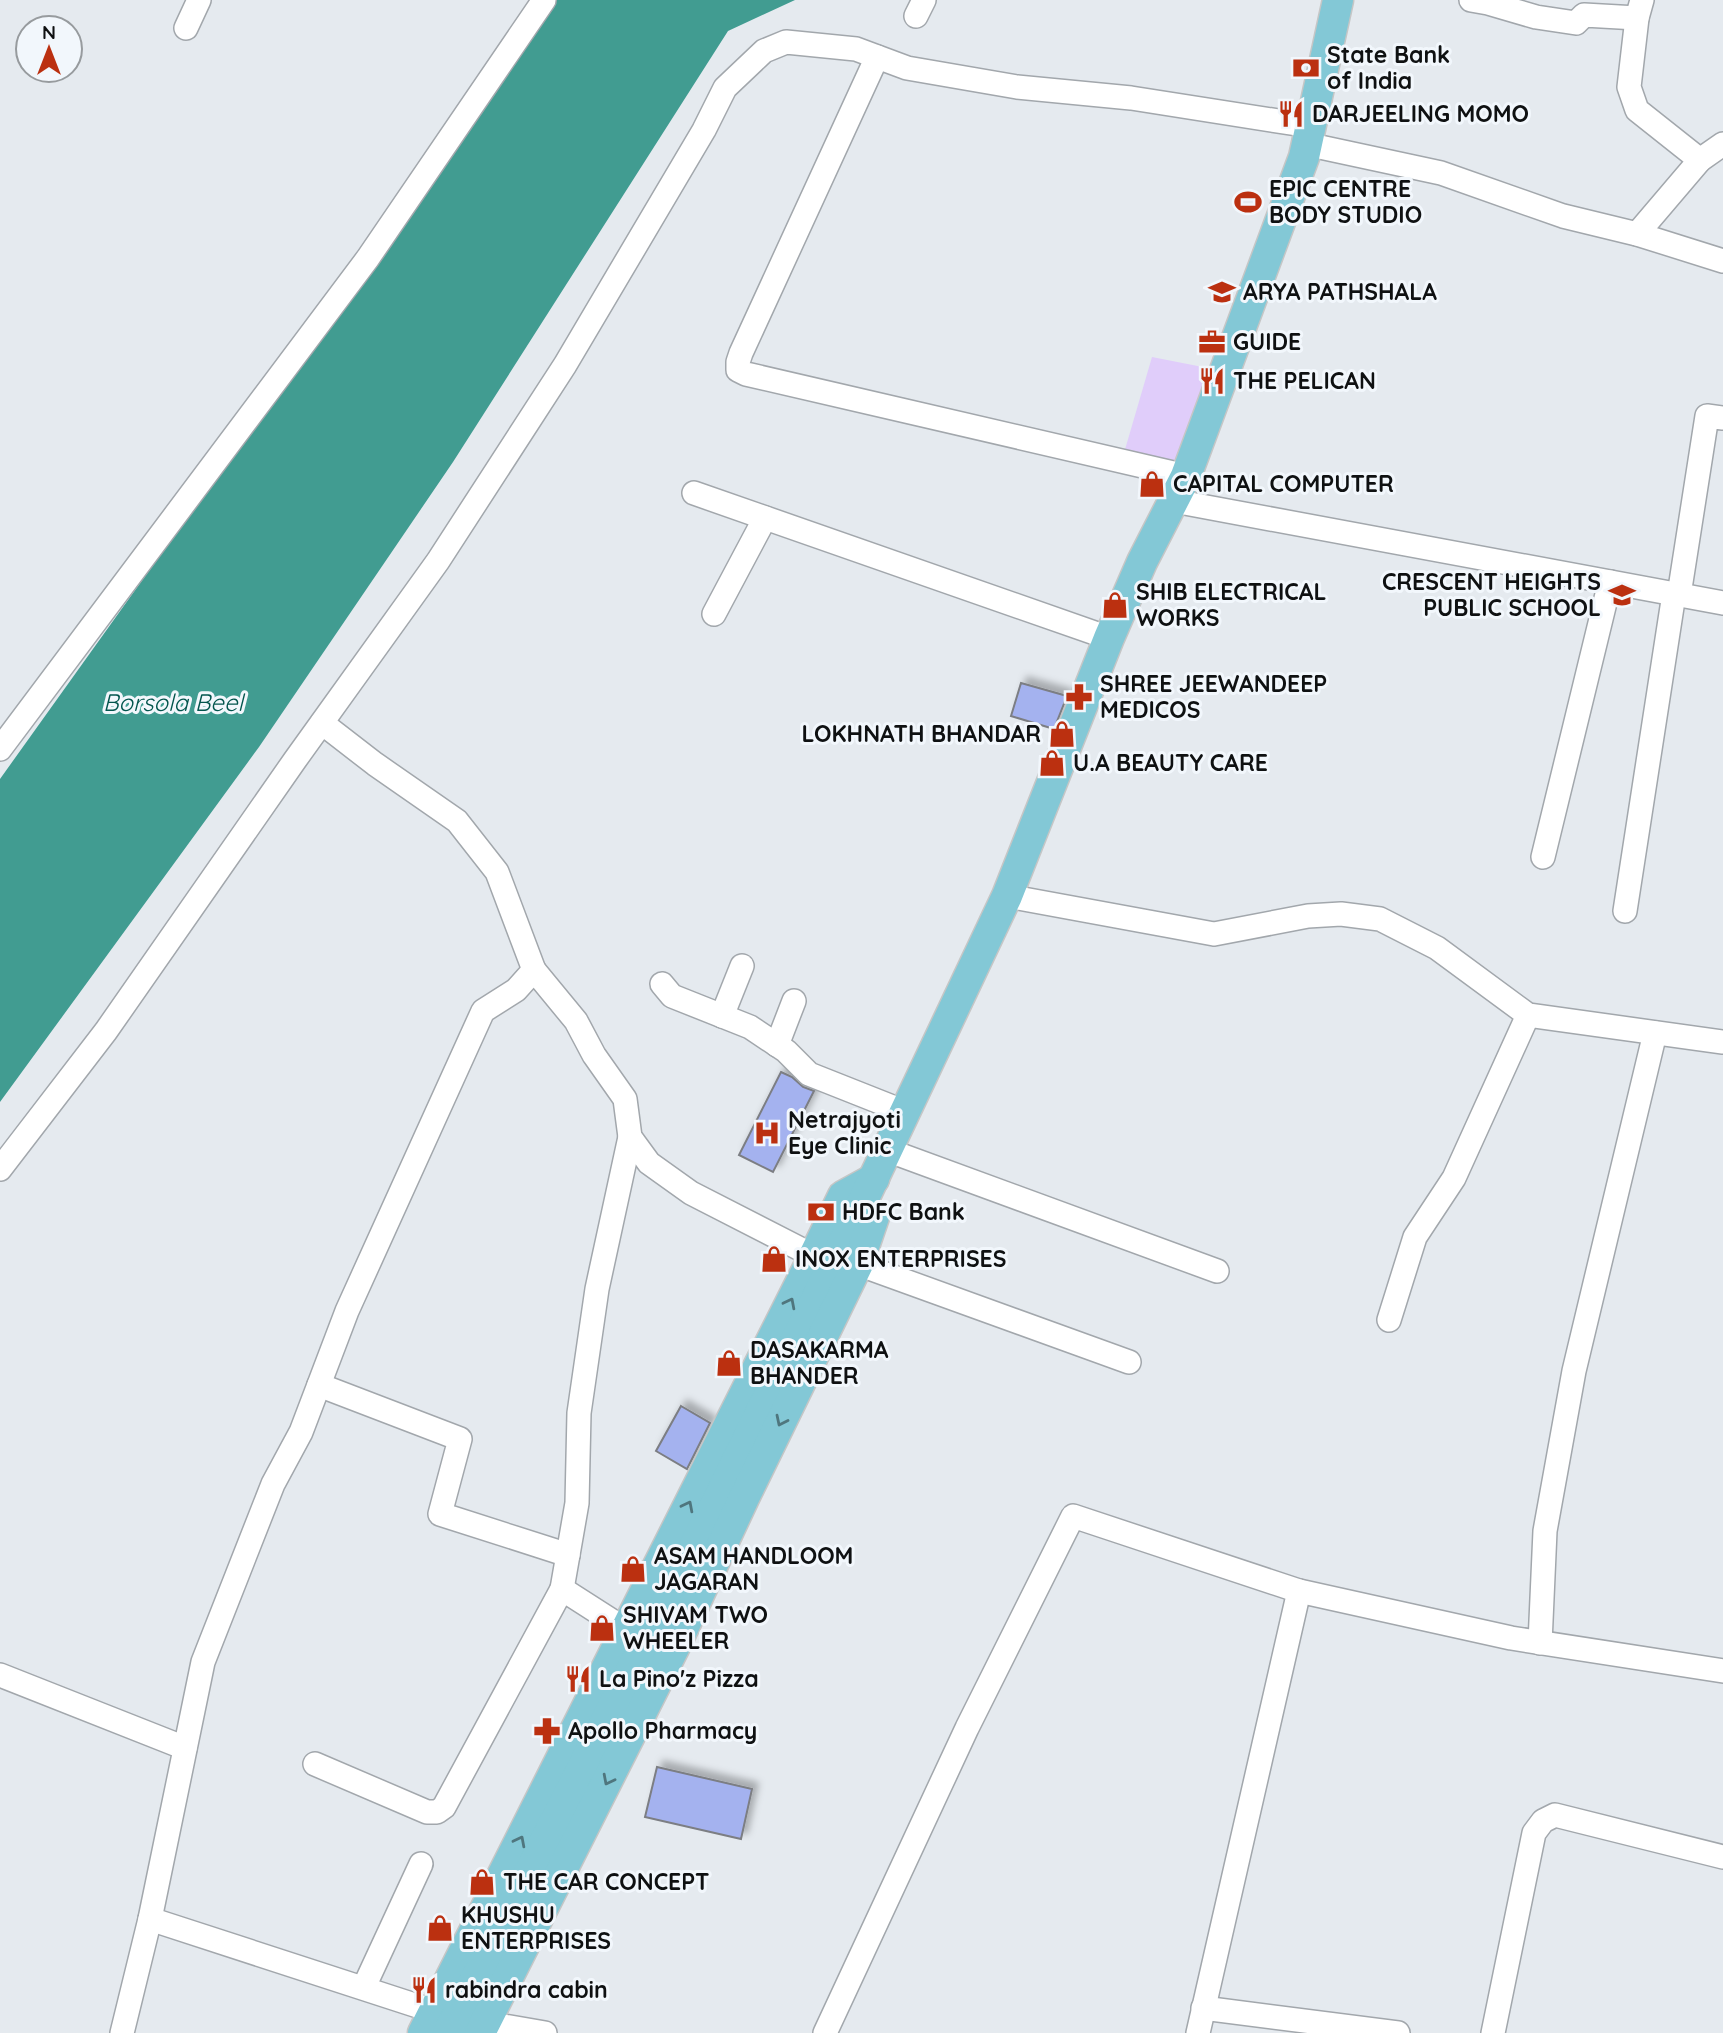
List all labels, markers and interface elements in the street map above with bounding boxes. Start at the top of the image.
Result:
north arrow [14,14,84,84]
text: N [42,20,56,44]
place label: State Bank of India [1327,40,1450,95]
bank icon: State Bank of India [1291,53,1321,83]
restaurant icon: DARJEELING MOMO [1276,99,1306,129]
place label: DARJEELING MOMO [1312,99,1529,128]
place label: EPIC CENTRE BODY STUDIO [1269,174,1422,229]
sports icon: EPIC CENTRE BODY STUDIO [1233,187,1263,217]
school or university icon: ARYA PATHSHALA [1207,277,1237,307]
place label: ARYA PATHSHALA [1243,277,1437,306]
office icon: GUIDE [1197,327,1227,357]
place label: GUIDE [1233,327,1301,356]
restaurant icon: THE PELICAN [1197,366,1227,396]
place label: THE PELICAN [1233,366,1376,395]
shop icon: CAPITAL COMPUTER [1137,469,1167,499]
place label: CAPITAL COMPUTER [1173,469,1394,498]
place label: CRESCENT HEIGHTS PUBLIC SCHOOL [1382,567,1601,622]
place label: SHIB ELECTRICAL WORKS [1136,577,1326,632]
school or university icon: CRESCENT HEIGHTS PUBLIC SCHOOL [1607,580,1637,610]
shop icon: SHIB ELECTRICAL WORKS [1100,590,1130,620]
place label: SHREE JEEWANDEEP MEDICOS [1100,669,1327,724]
pharmacy icon: SHREE JEEWANDEEP MEDICOS [1064,682,1094,712]
water label: Borsola Beel [103,687,245,717]
place label: LOKHNATH BHANDAR [801,719,1041,748]
shop icon: LOKHNATH BHANDAR [1047,719,1077,749]
shop icon: U.A BEAUTY CARE [1037,748,1067,778]
place label: U.A BEAUTY CARE [1073,748,1268,777]
place label: Netrajyoti Eye Clinic [788,1105,901,1160]
hospital icon: Netrajyoti Eye Clinic [752,1118,782,1148]
bank icon: HDFC Bank [806,1197,836,1227]
place label: HDFC Bank [842,1197,965,1226]
shop icon: INOX ENTERPRISES [759,1244,789,1274]
place label: INOX ENTERPRISES [795,1244,1007,1273]
one-way arrow [782,1298,796,1310]
place label: DASAKARMA BHANDER [750,1335,889,1390]
shop icon: DASAKARMA BHANDER [714,1348,744,1378]
one-way arrow [776,1414,790,1426]
one-way arrow [680,1501,694,1513]
place label: ASAM HANDLOOM JAGARAN [654,1541,853,1596]
shop icon: ASAM HANDLOOM JAGARAN [618,1554,648,1584]
place label: SHIVAM TWO WHEELER [623,1600,768,1655]
shop icon: SHIVAM TWO WHEELER [587,1613,617,1643]
restaurant icon: La Pino'z Pizza [563,1664,593,1694]
place label: La Pino'z Pizza [599,1664,759,1693]
pharmacy icon: Apollo Pharmacy [532,1716,562,1746]
place label: Apollo Pharmacy [568,1716,757,1745]
one-way arrow [602,1773,616,1785]
one-way arrow [512,1836,525,1848]
shop icon: THE CAR CONCEPT [467,1867,497,1897]
place label: THE CAR CONCEPT [503,1867,710,1896]
place label: KHUSHU ENTERPRISES [461,1900,611,1955]
shop icon: KHUSHU ENTERPRISES [425,1913,455,1943]
restaurant icon: rabindra cabin [409,1975,439,2005]
place label: rabindra cabin [445,1975,608,2004]

